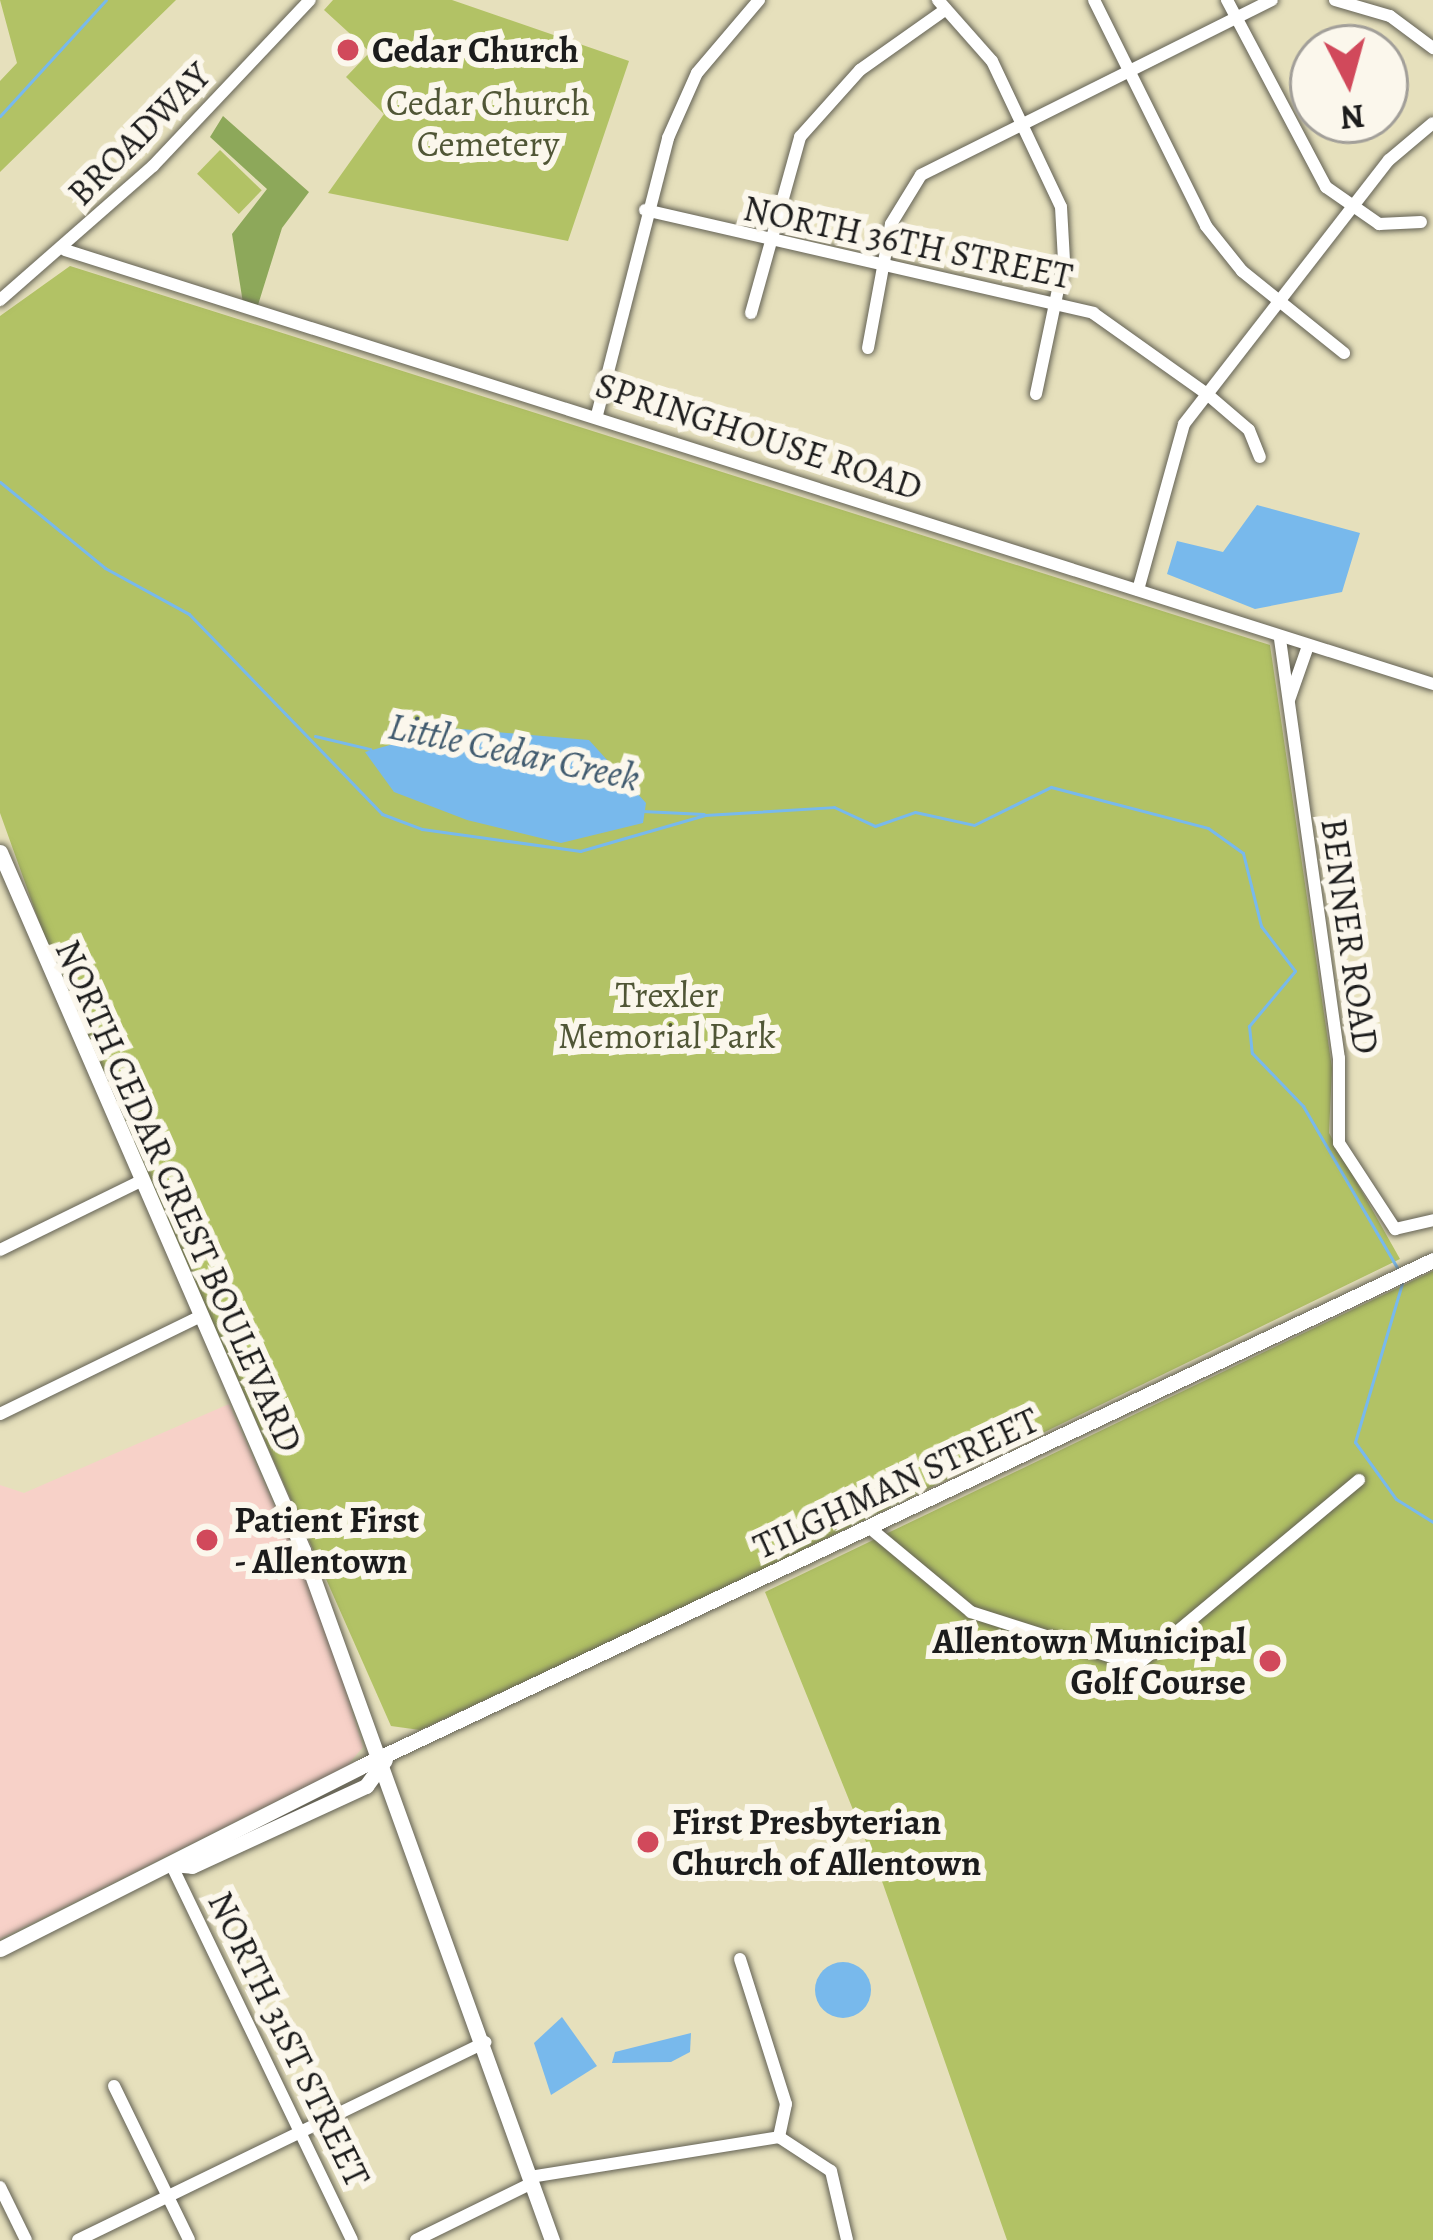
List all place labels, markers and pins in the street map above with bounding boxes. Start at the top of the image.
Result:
place label: Cedar Church [372,28,579,72]
marker: Cedar Church [335,37,361,63]
place label: Patient First - Allentown [234,1497,419,1582]
marker: Patient First - Allentown [191,1524,223,1556]
place label: Allentown Municipal Golf Course [933,1618,1246,1703]
marker: Allentown Municipal Golf Course [1257,1648,1283,1674]
place label: First Presbyterian Church of Allentown [672,1799,981,1884]
marker: First Presbyterian Church of Allentown [635,1829,661,1855]

